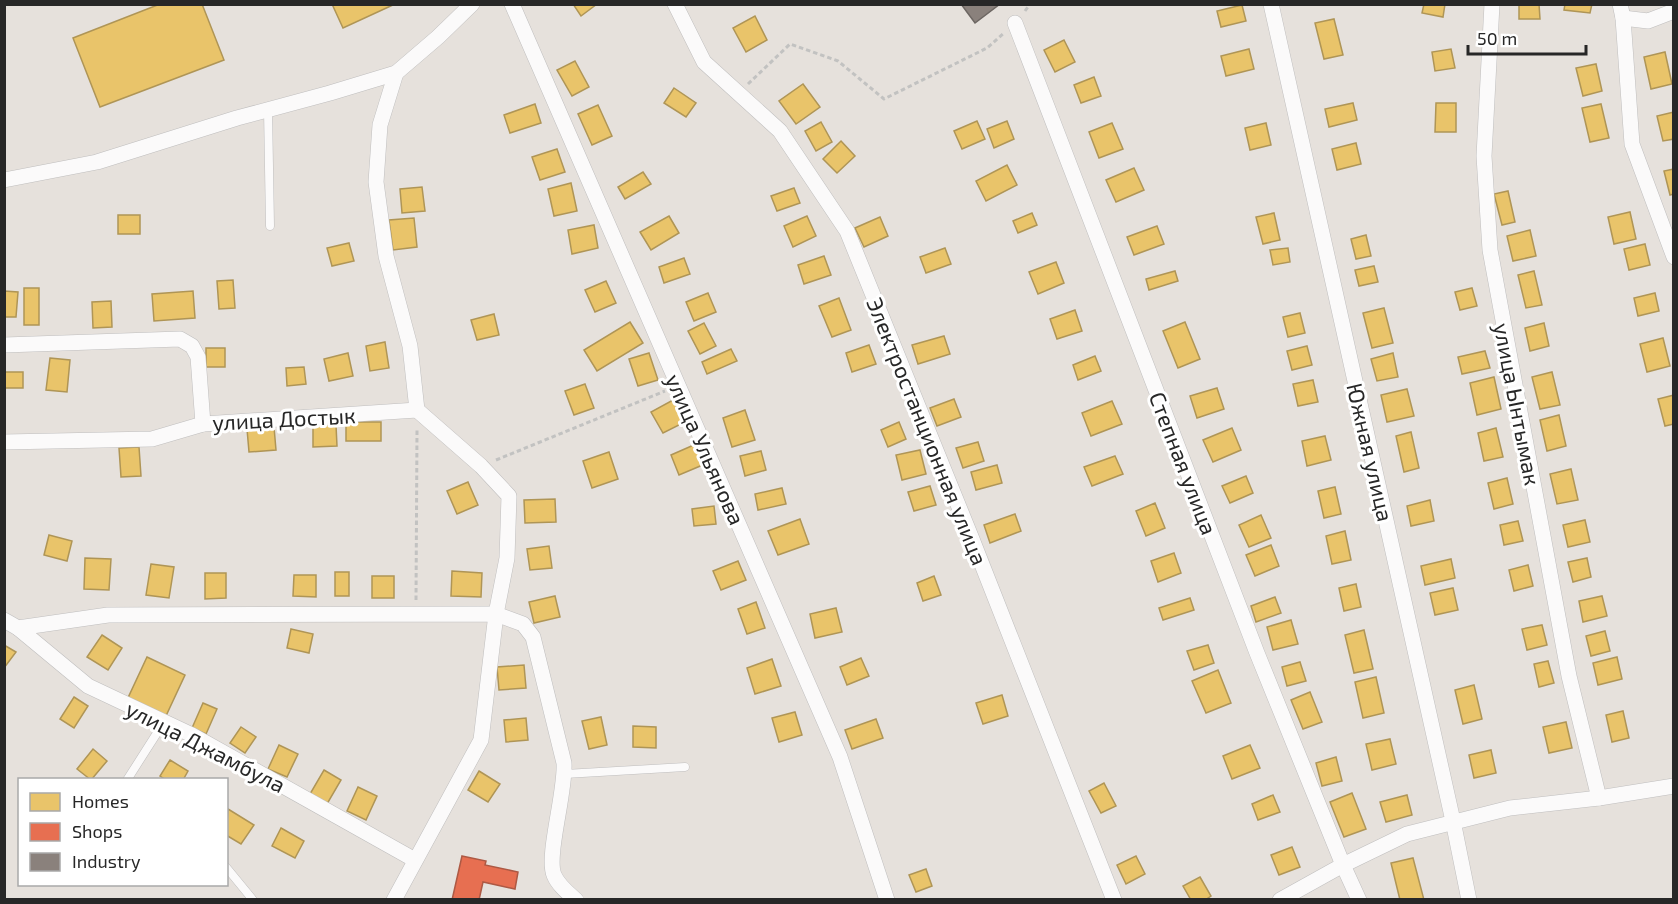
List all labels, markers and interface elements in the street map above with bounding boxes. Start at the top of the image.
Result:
scale bar [1468,18,1586,56]
text: 50 m [1477,27,1517,49]
street label: Электростанционная улица [861,294,994,569]
street label: улица Ынтымак [1489,321,1547,488]
street label: улица Ульянова [660,369,751,529]
street label: Южная улица [1341,380,1400,524]
street label: Степная улица [1144,388,1223,538]
street label: улица Достык [212,401,357,436]
street label: улица Джамбула [121,695,290,798]
legend [18,778,228,886]
text: Homes [72,790,129,812]
text: Shops [72,820,122,842]
text: Industry [72,850,141,872]

